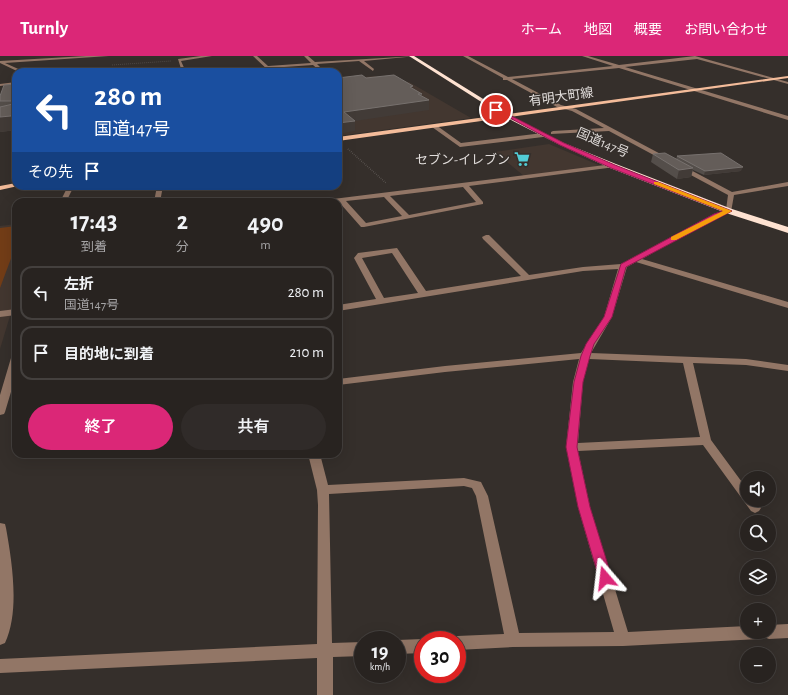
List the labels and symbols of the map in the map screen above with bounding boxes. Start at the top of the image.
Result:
street label: 有明大町線 [528,85,594,108]
pin [479,93,513,127]
street label: 国道147号 [574,126,631,160]
supermarket icon: セブン-イレブン [513,150,531,168]
place label: セブン-イレブン [415,152,510,167]
position arrow [584,557,626,599]
speed limit sign: 30 [414,631,466,683]

